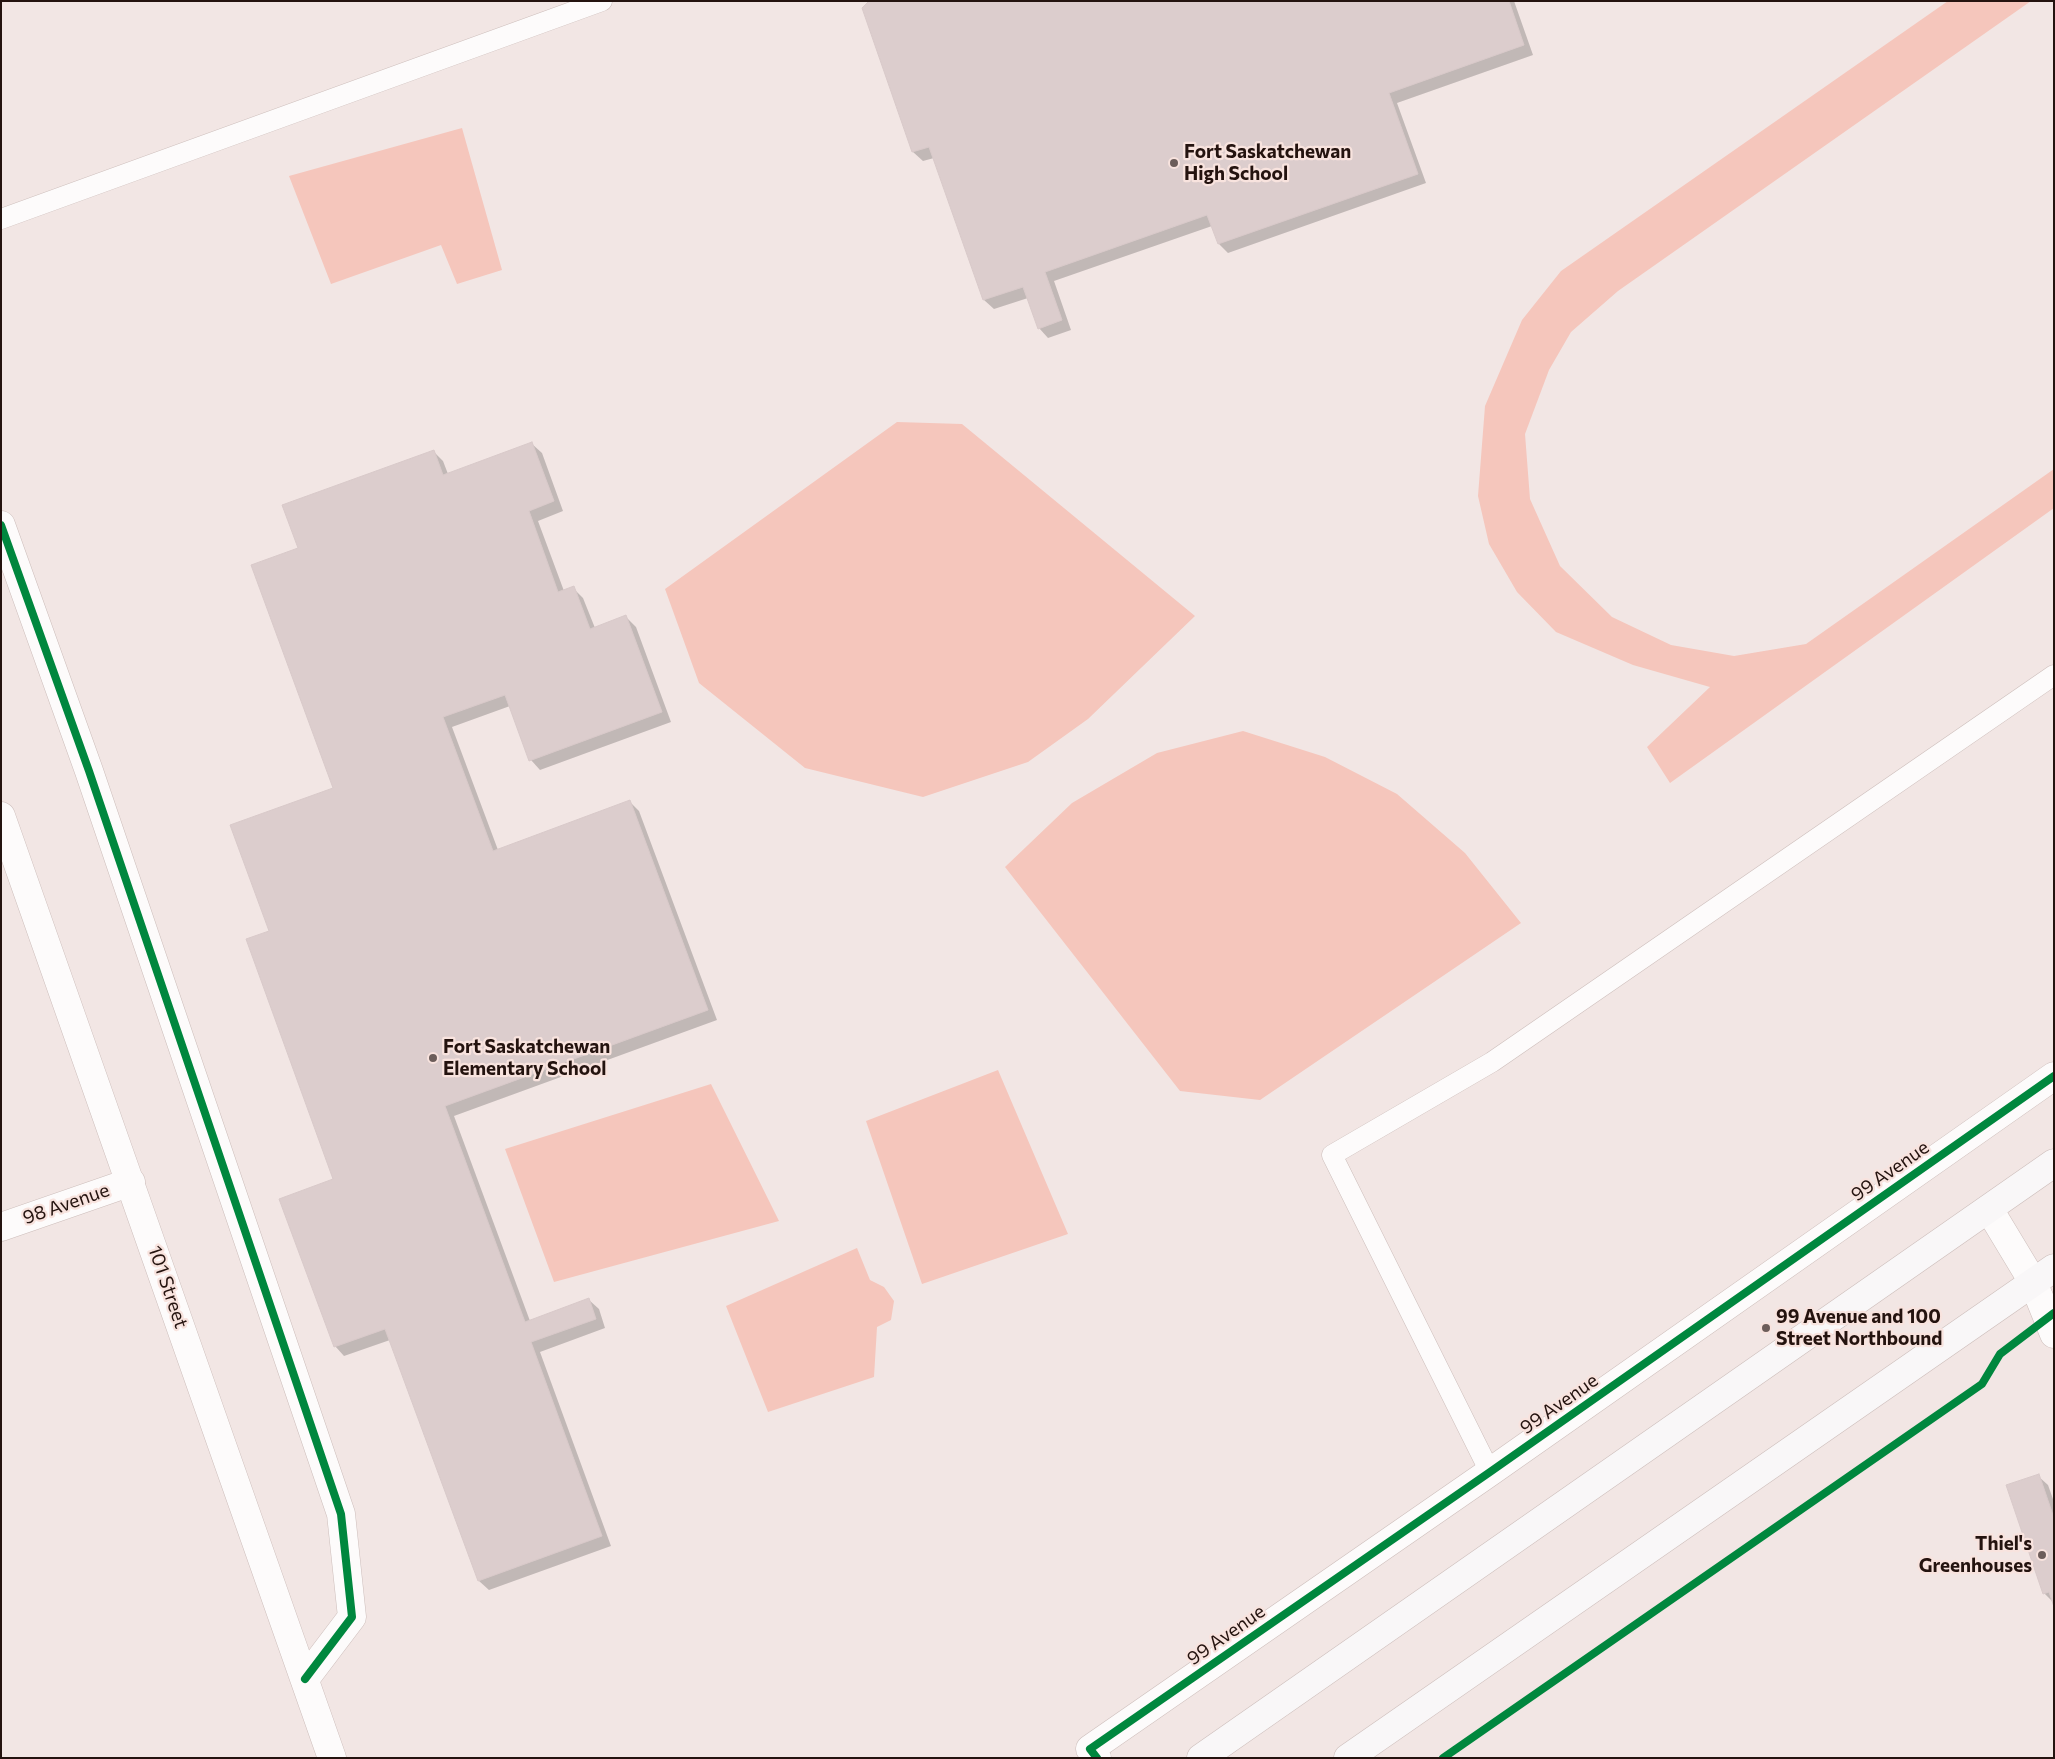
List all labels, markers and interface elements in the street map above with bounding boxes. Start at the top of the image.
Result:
place label: Fort Saskatchewan High School [1184,141,1351,185]
marker: Fort Saskatchewan High School [1168,157,1180,169]
place label: Fort Saskatchewan Elementary School [443,1036,610,1080]
marker: Fort Saskatchewan Elementary School [427,1052,439,1064]
street label: 99 Avenue [1847,1136,1933,1206]
street label: 98 Avenue [20,1179,112,1229]
street label: 101 Street [143,1243,193,1331]
place label: 99 Avenue and 100 Street Northbound [1776,1306,1942,1350]
marker: 99 Avenue and 100 Street Northbound [1760,1322,1772,1334]
street label: 99 Avenue [1516,1369,1602,1439]
place label: Thiel's Greenhouses [1919,1533,2032,1577]
marker: Thiel's Greenhouses [2036,1549,2048,1561]
street label: 99 Avenue [1183,1600,1269,1670]

